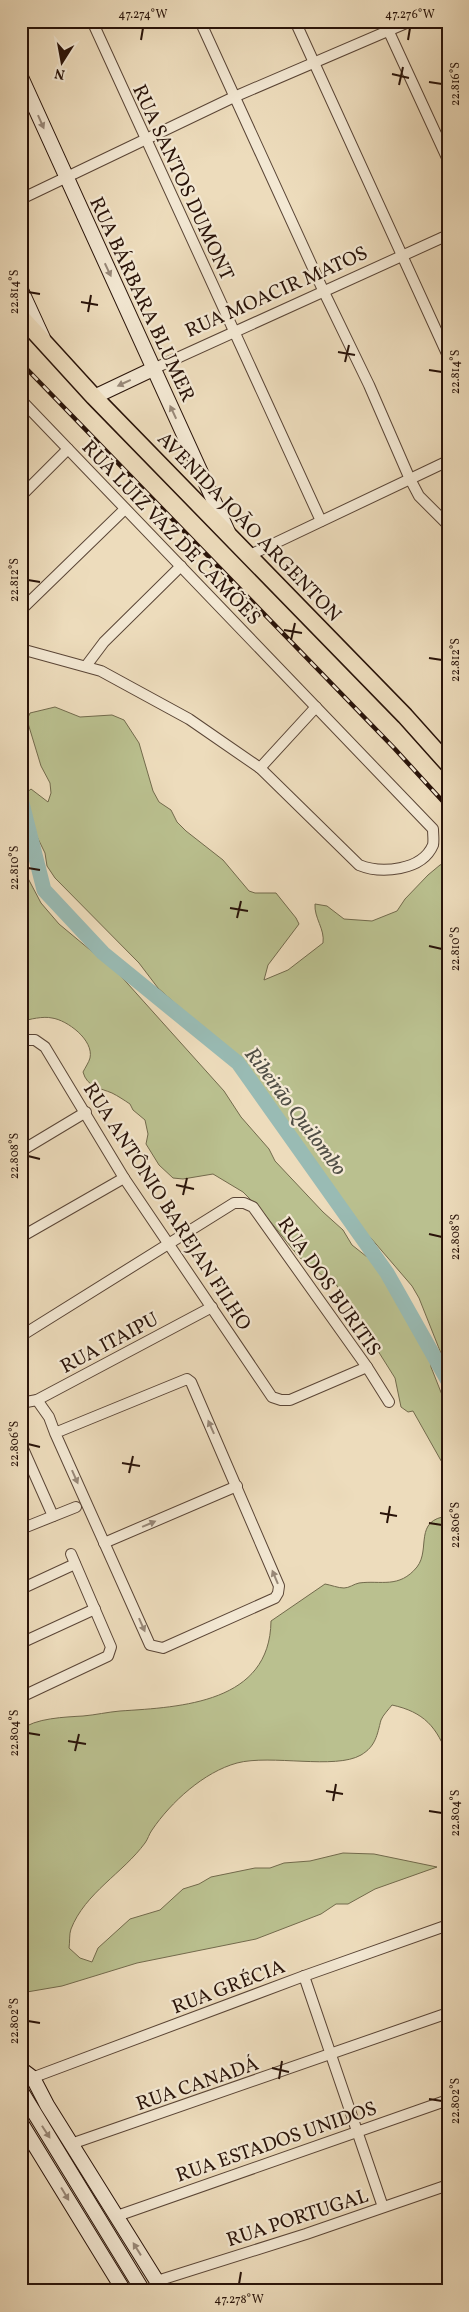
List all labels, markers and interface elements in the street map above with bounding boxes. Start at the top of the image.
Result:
text: 47.274°W [118,7,168,23]
text: 47.276°W [385,7,435,23]
north arrow [38,38,88,88]
text: 22.816°S [448,62,464,106]
text: N [53,63,67,84]
street label: RUA SANTOS DUMONT [124,80,240,286]
one-way arrow [37,115,45,129]
street label: RUA BÁRBARA BLUMER [81,193,201,407]
street label: RUA MOACIR MATOS [181,240,373,346]
one-way arrow [104,263,112,277]
text: 22.814°S [7,270,23,314]
text: 22.814°S [448,350,464,394]
one-way arrow [116,379,131,387]
one-way arrow [169,405,177,419]
street label: AVENIDA JOÃO ARGENTON [150,426,347,629]
street label: RUA LUIZ VAZ DE CAMÕES [74,435,267,632]
text: 22.812°S [7,558,23,602]
text: 22.812°S [448,638,464,682]
text: 22.810°S [7,846,23,890]
text: 22.810°S [448,927,464,971]
water label: Ribeirão Quilombo [237,1042,353,1182]
street label: RUA ANTÔNIO BAREJAN FILHO [76,1078,257,1336]
text: 22.808°S [7,1133,23,1179]
street label: RUA DOS BURITIS [270,1212,387,1362]
text: 22.808°S [448,1214,464,1260]
street label: RUA ITAIPU [56,1306,164,1381]
one-way arrow [207,1420,215,1434]
text: 22.806°S [7,1421,23,1467]
one-way arrow [72,1470,80,1484]
text: 22.806°S [448,1502,464,1548]
one-way arrow [142,1519,156,1527]
one-way arrow [271,1569,279,1584]
one-way arrow [138,1618,146,1632]
text: 22.804°S [7,1710,23,1756]
text: 22.804°S [448,1790,464,1836]
street label: RUA GRÉCIA [168,1953,289,2022]
text: 22.802°S [7,1998,23,2044]
street label: RUA CANADÁ [133,2051,263,2119]
text: 22.802°S [448,2078,464,2124]
street label: RUA ESTADOS UNIDOS [172,2095,381,2190]
one-way arrow [42,2126,51,2139]
street label: RUA PORTUGAL [223,2183,372,2255]
one-way arrow [60,2188,70,2201]
one-way arrow [133,2243,142,2256]
text: 47.278°W [214,2292,264,2308]

